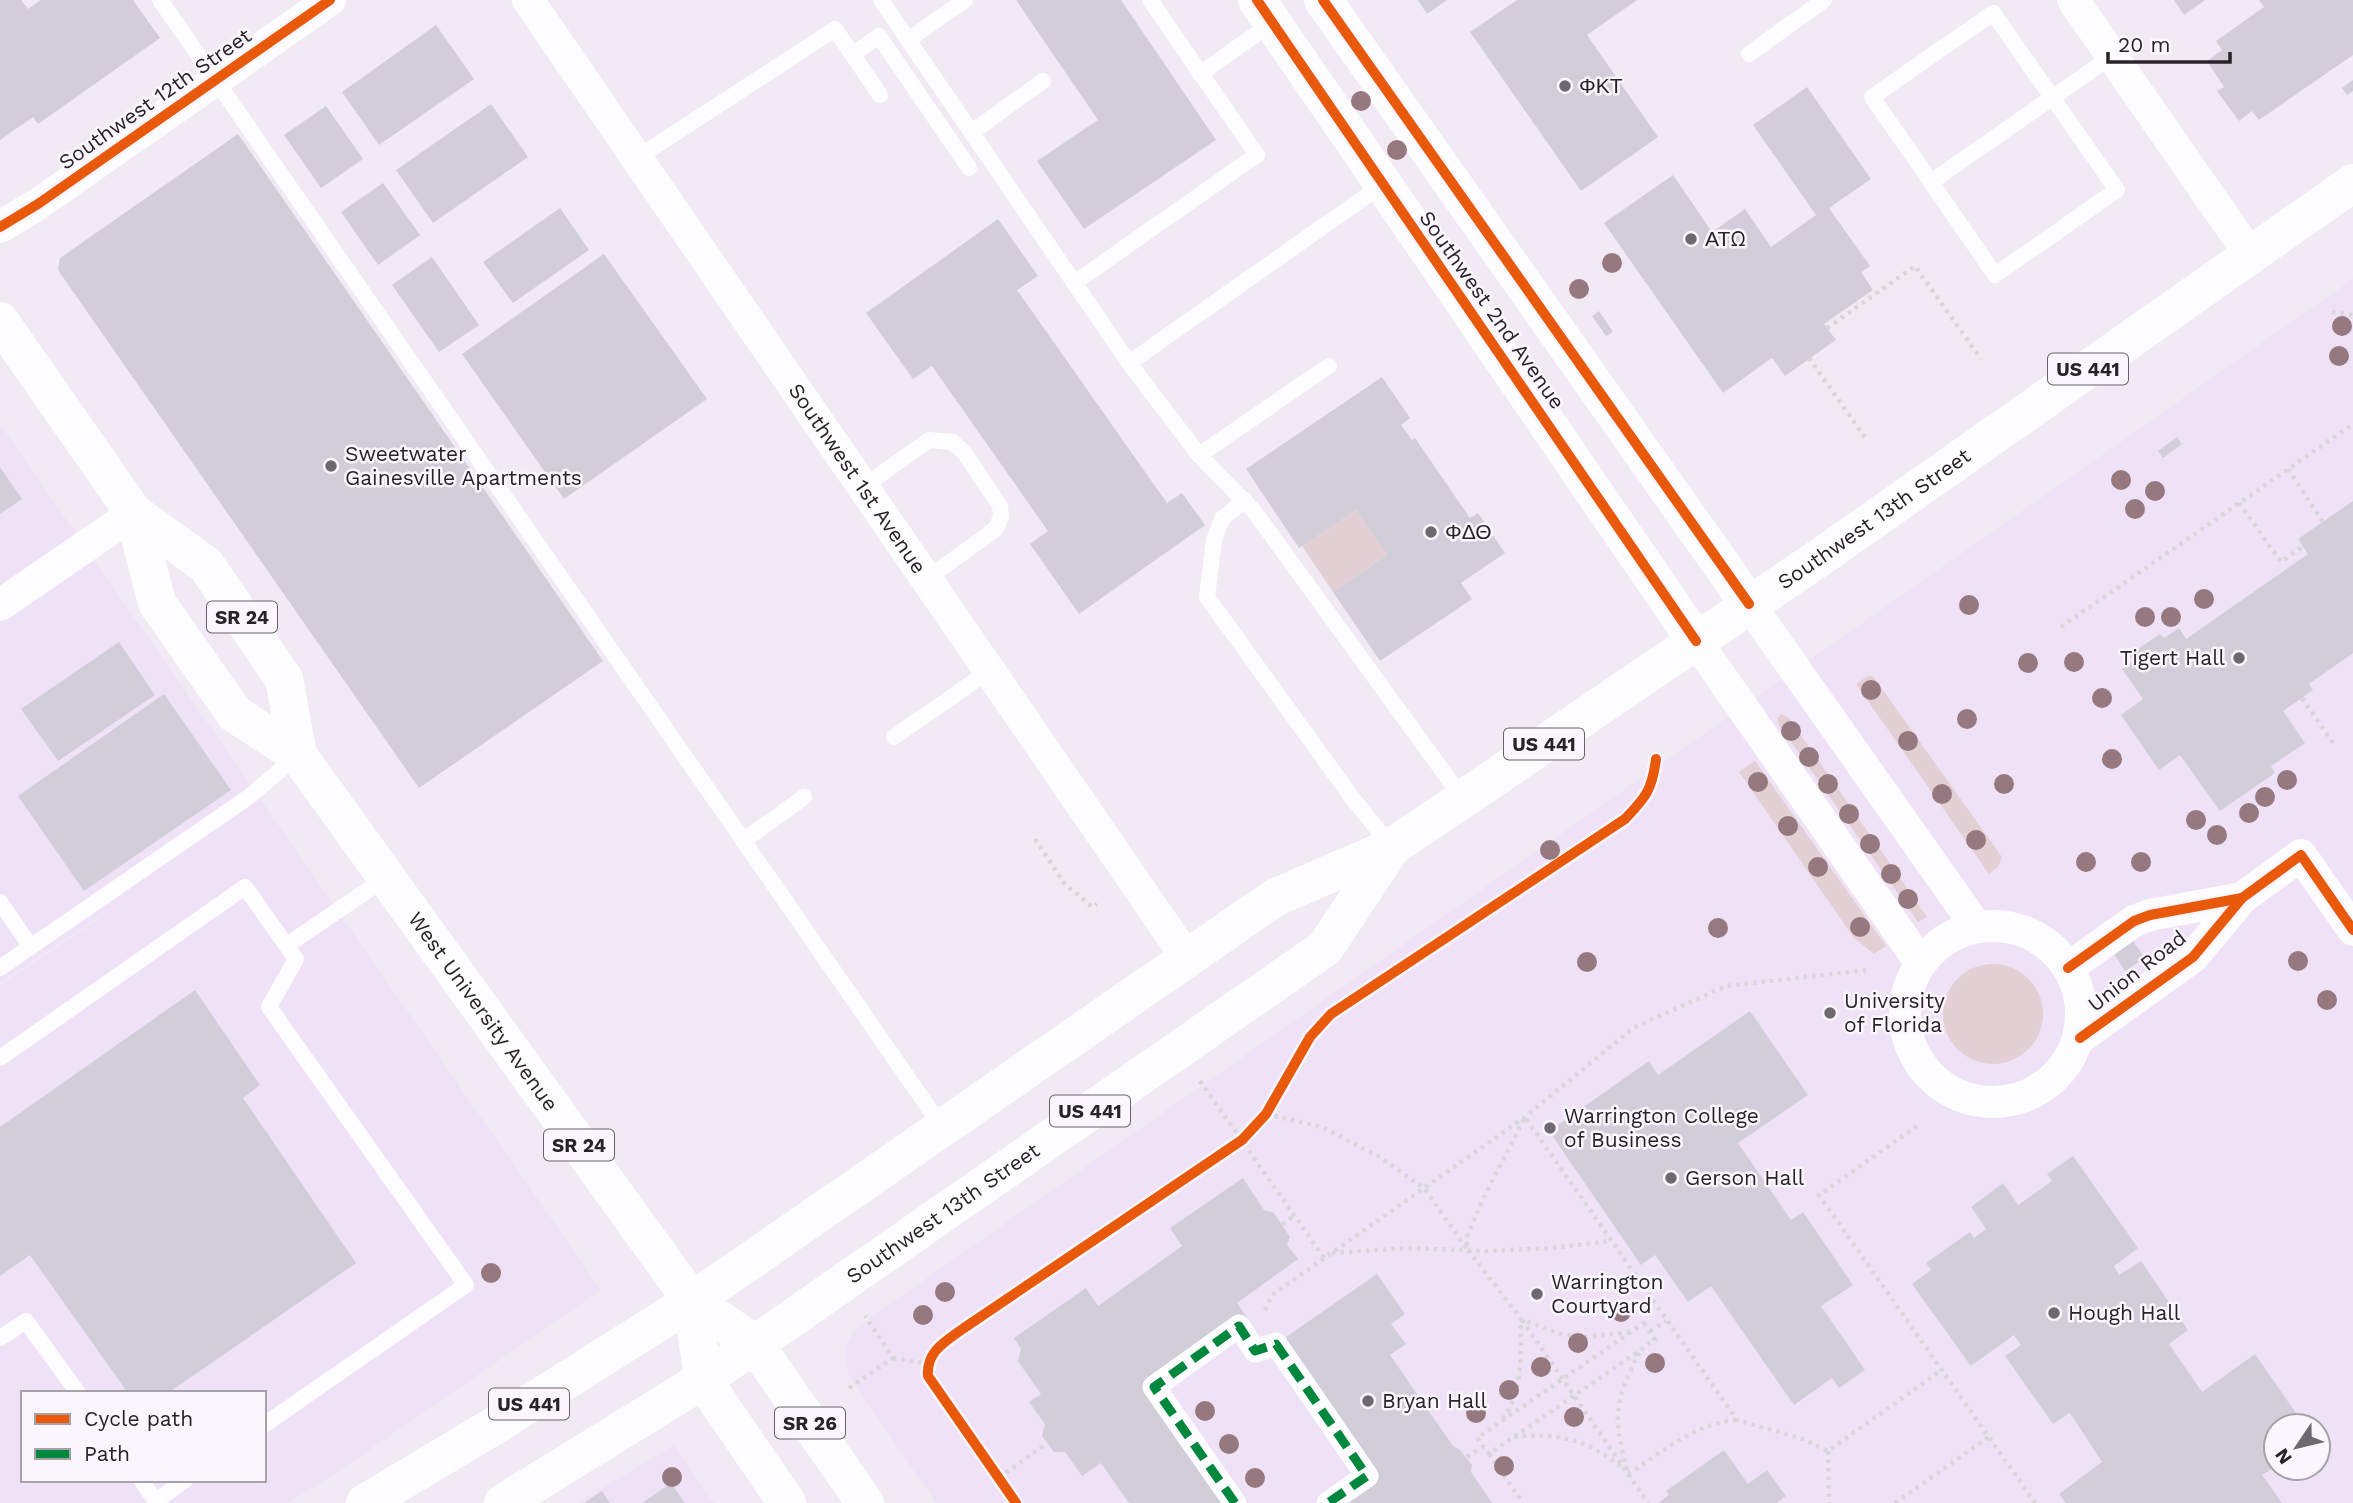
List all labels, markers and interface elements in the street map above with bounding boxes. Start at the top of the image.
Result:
scale bar [2108,21,2230,65]
street label: Southwest 12th Street [54,23,256,175]
text: 20 m [2118,32,2170,57]
place label: ΦΚΤ [1579,73,1623,98]
marker: ΦΚΤ [1557,78,1573,94]
street label: Southwest 2nd Avenue [1414,206,1570,414]
place label: ΑΤΩ [1705,226,1746,251]
marker: ΑΤΩ [1683,231,1699,247]
road number: US 441 [2048,354,2128,384]
street label: Southwest 1st Avenue [784,378,932,578]
place label: Sweetwater Gainesville Apartments [345,441,582,490]
street label: Southwest 13th Street [1773,443,1975,594]
marker: Sweetwater Gainesville Apartments [323,458,339,474]
place label: ΦΔΘ [1445,519,1492,544]
marker: ΦΔΘ [1423,524,1439,540]
road number: SR 24 [207,602,277,632]
place label: Tigert Hall [2120,645,2226,670]
marker: Tigert Hall [2231,650,2247,666]
road number: US 441 [1504,729,1584,760]
street label: West University Avenue [403,907,564,1116]
street label: Union Road [2083,925,2191,1017]
place label: University of Florida [1844,988,1945,1037]
marker: University of Florida [1822,1005,1838,1021]
road number: US 441 [1050,1096,1130,1126]
place label: Warrington College of Business [1564,1103,1759,1152]
marker: Warrington College of Business [1542,1120,1558,1136]
road number: SR 24 [544,1130,614,1161]
street label: Southwest 13th Street [841,1137,1044,1289]
place label: Gerson Hall [1685,1165,1805,1190]
marker: Gerson Hall [1663,1170,1679,1186]
place label: Warrington Courtyard [1551,1269,1664,1318]
marker: Warrington Courtyard [1529,1286,1545,1302]
place label: Hough Hall [2068,1300,2181,1325]
marker: Hough Hall [2046,1305,2062,1321]
road number: US 441 [489,1388,569,1420]
place label: Bryan Hall [1382,1388,1487,1413]
legend [21,1391,266,1482]
marker: Bryan Hall [1360,1393,1376,1409]
text: Cycle path [84,1406,193,1431]
road number: SR 26 [775,1408,845,1438]
north arrow [2262,1412,2332,1482]
text: Path [84,1441,130,1466]
text: N [2270,1444,2297,1469]

